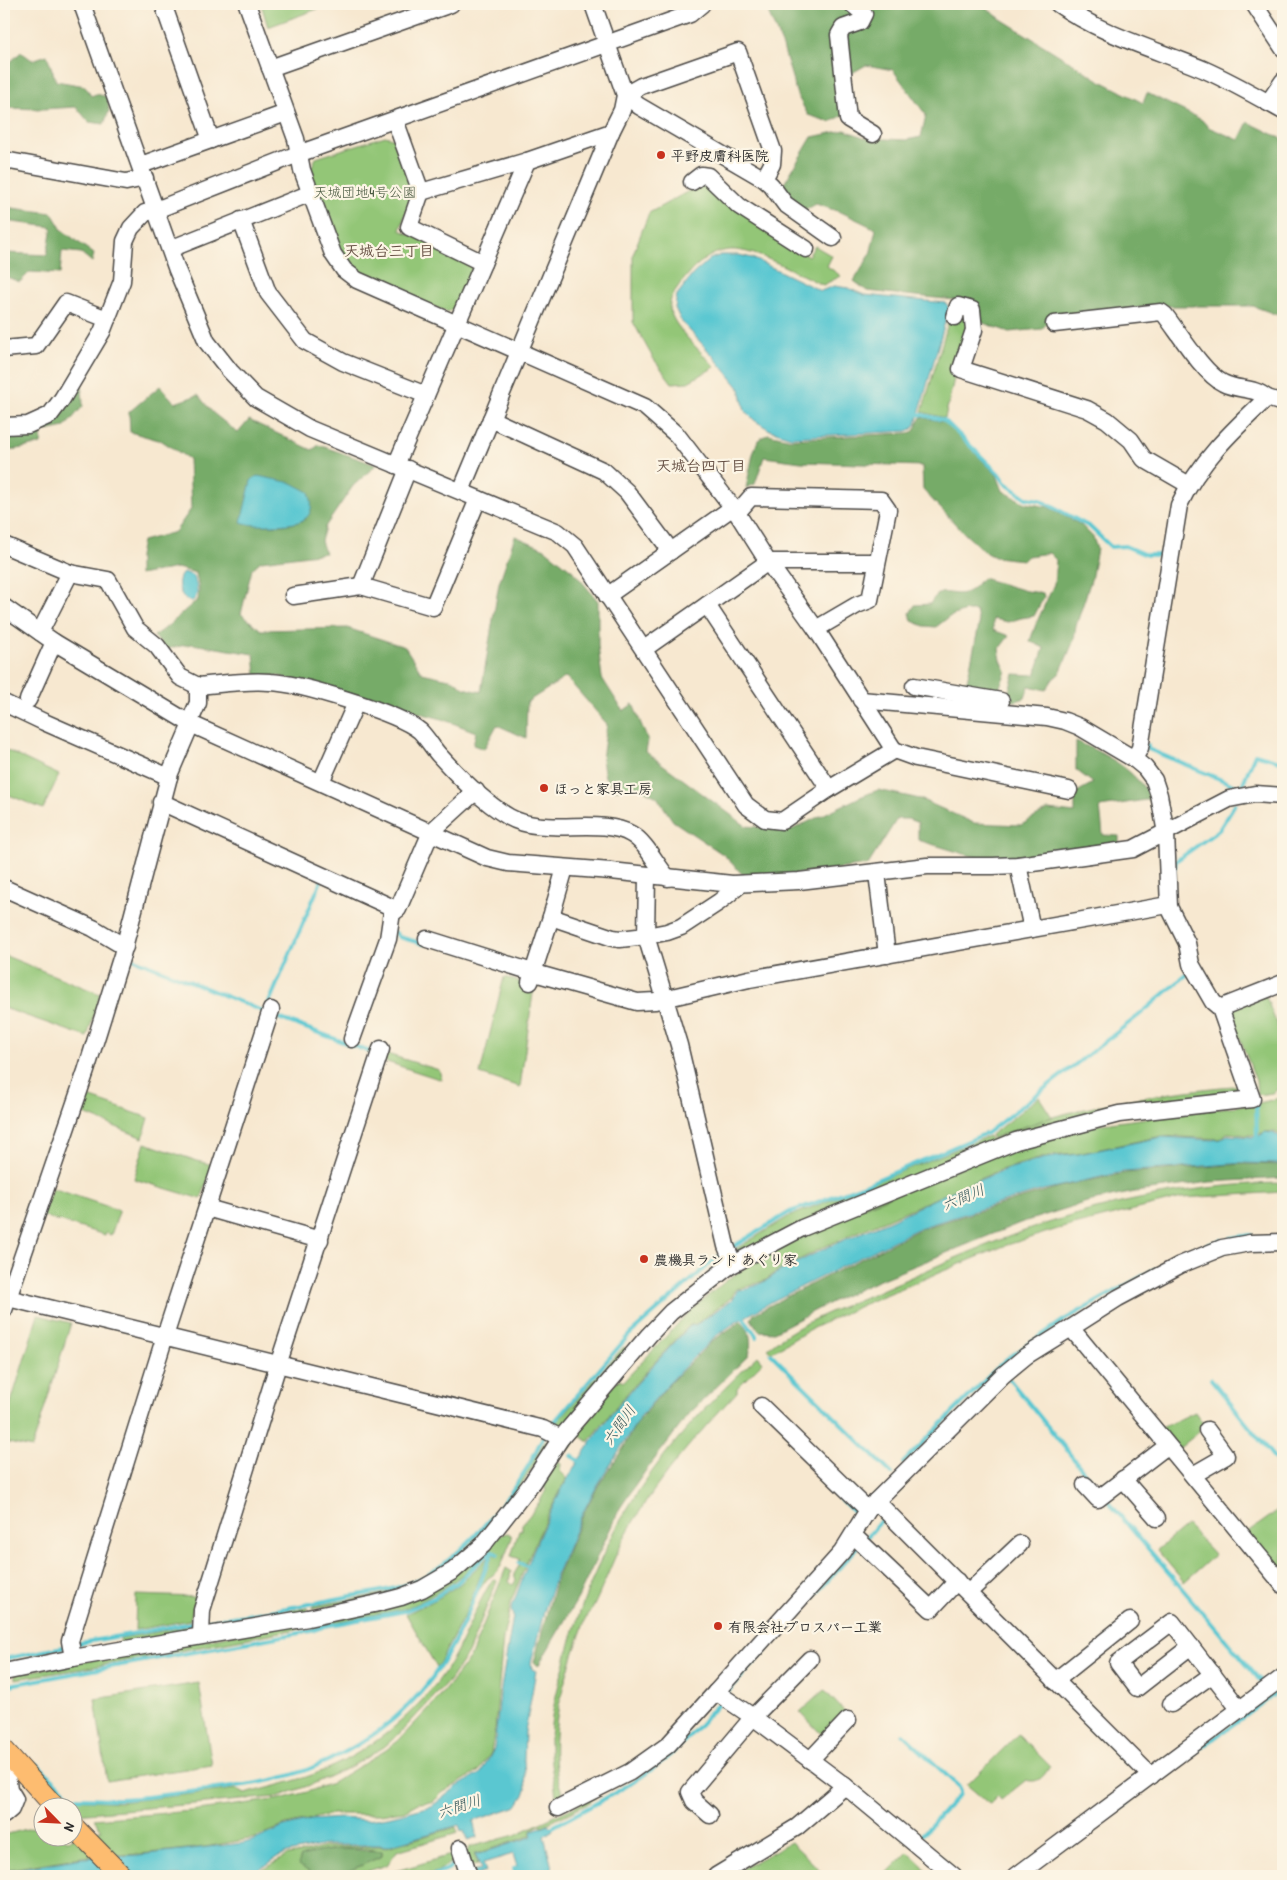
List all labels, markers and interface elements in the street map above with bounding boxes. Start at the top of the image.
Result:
place label: 平野皮膚科医院 [671,146,769,165]
marker: 平野皮膚科医院 [655,149,667,161]
park label: 天城団地4号公園 [313,182,417,201]
district label: 天城台三丁目 [344,240,434,261]
district label: 天城台四丁目 [656,455,746,476]
place label: ほっと家具工房 [554,779,652,798]
marker: ほっと家具工房 [538,782,550,794]
water label: 六間川 [938,1179,988,1215]
place label: 農機具ランド あぐり家 [654,1250,797,1269]
marker: 農機具ランド あぐり家 [638,1253,650,1265]
water label: 六間川 [597,1401,641,1449]
place label: 有限会社プロスパー工業 [728,1617,882,1636]
marker: 有限会社プロスパー工業 [712,1620,724,1632]
water label: 六間川 [434,1789,484,1823]
north arrow [32,1798,82,1848]
text: N [60,1820,81,1835]

